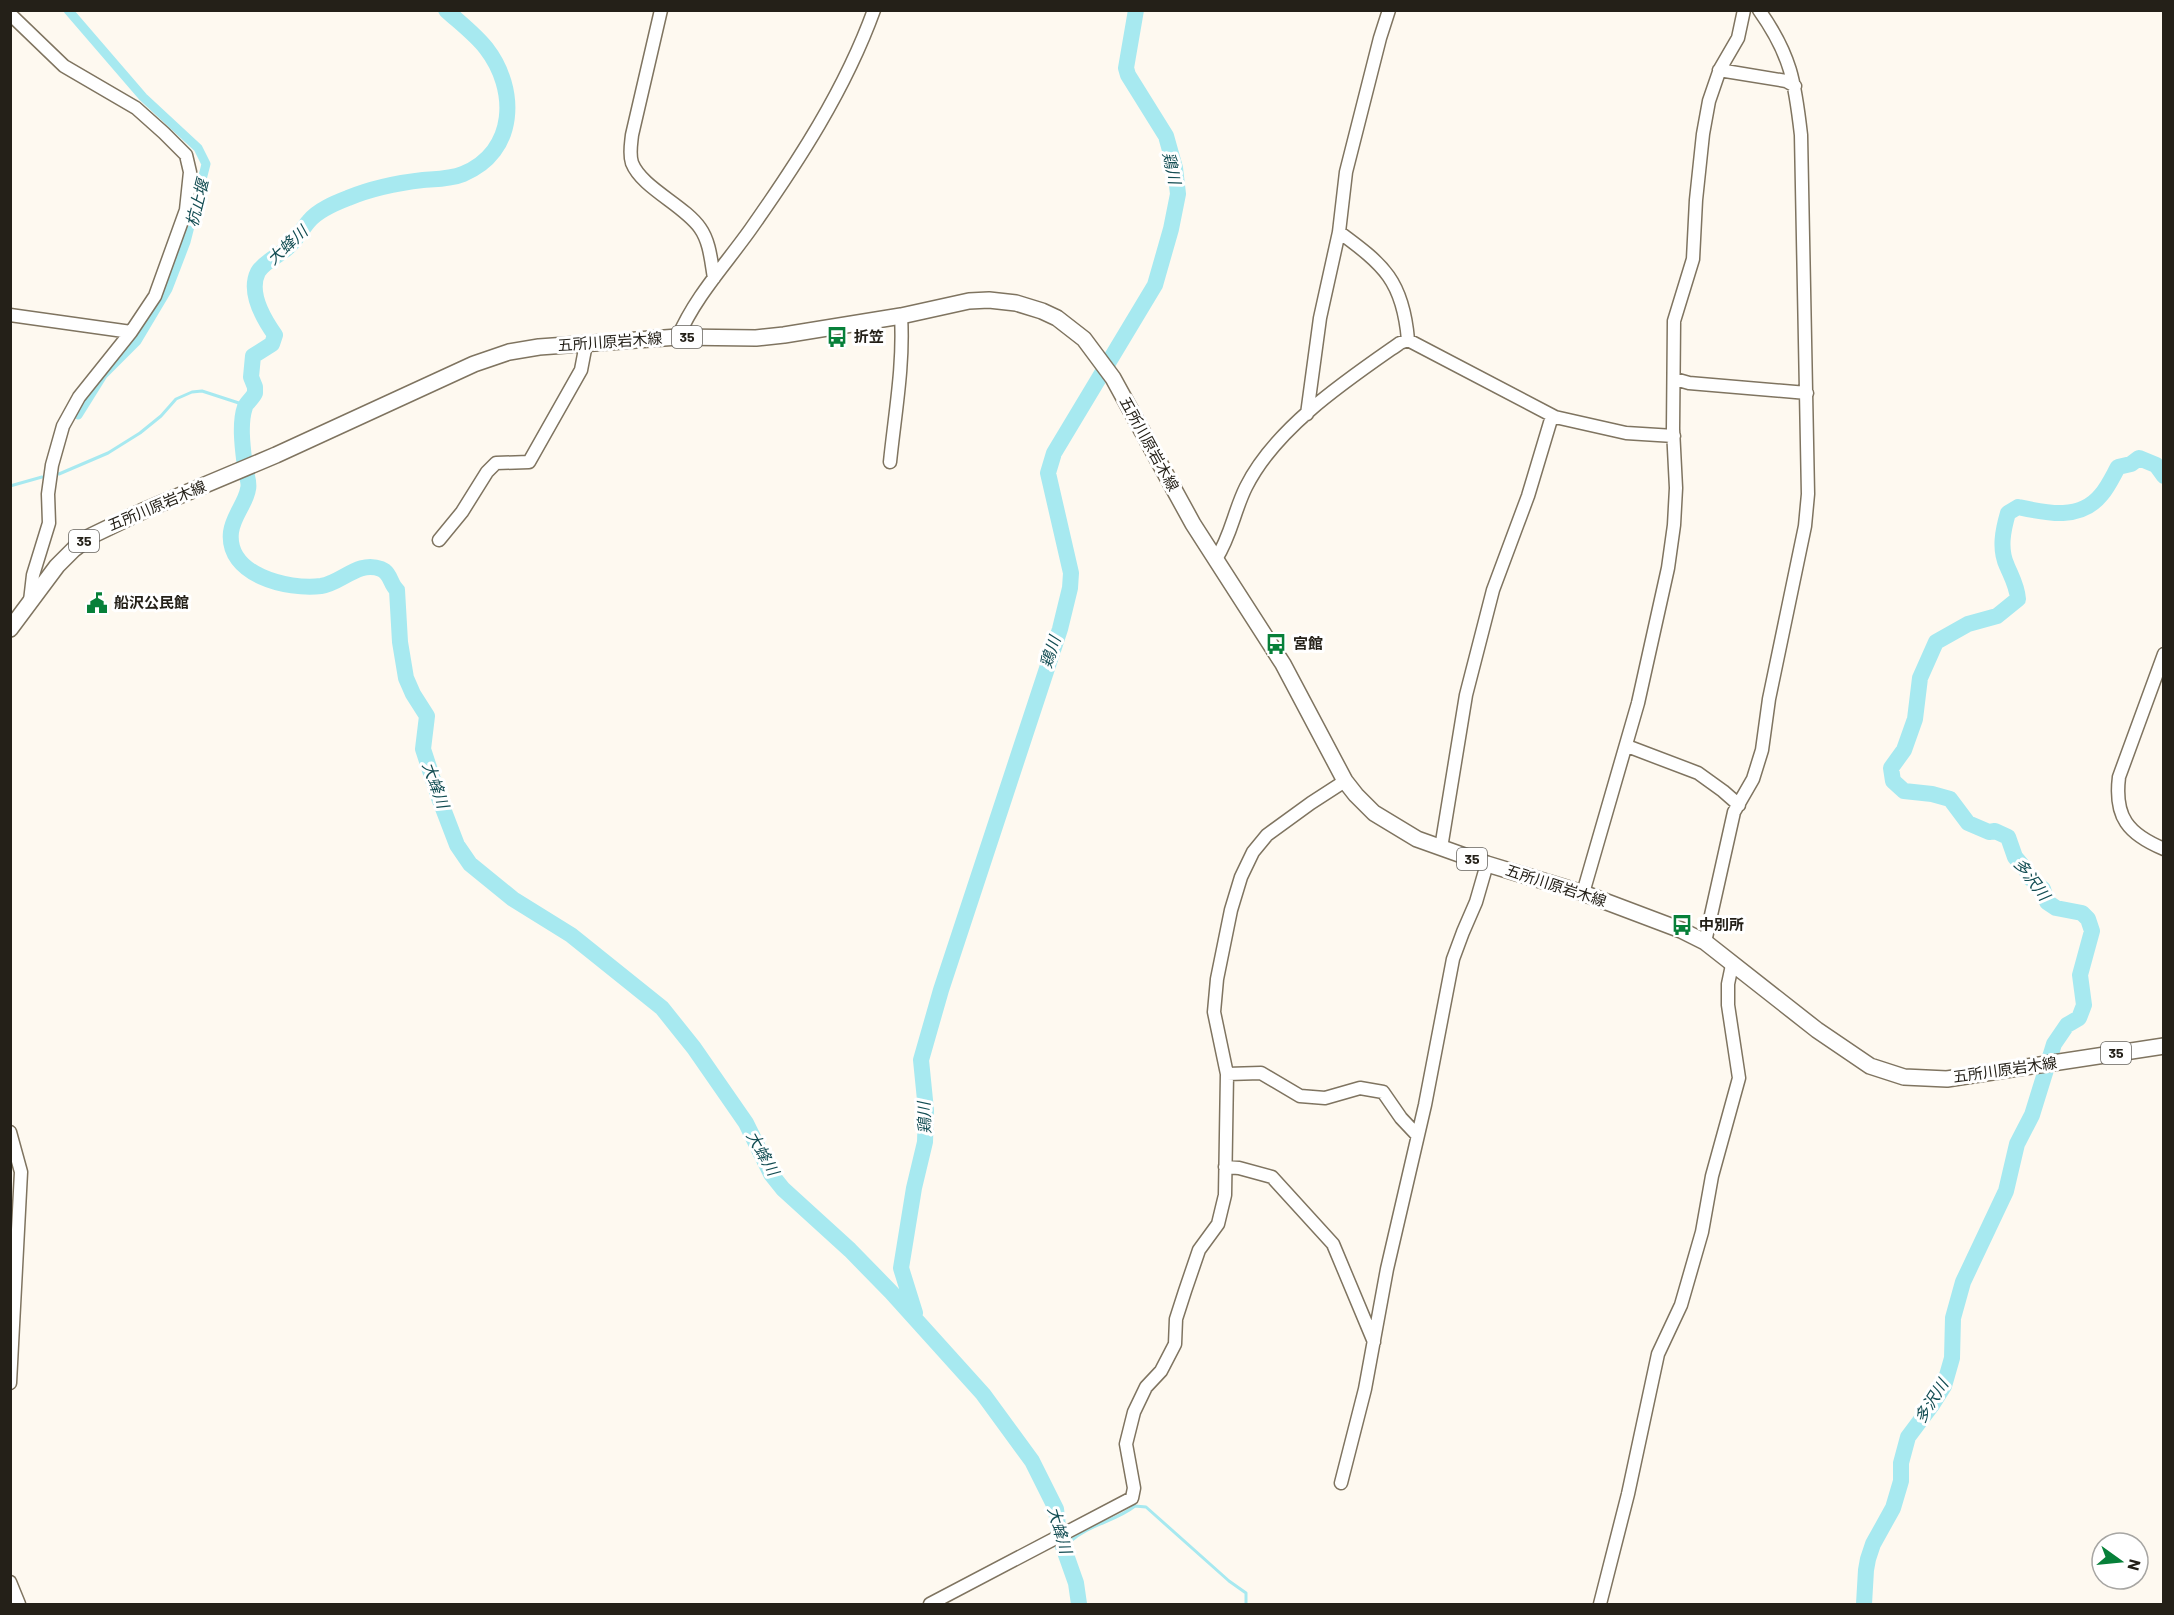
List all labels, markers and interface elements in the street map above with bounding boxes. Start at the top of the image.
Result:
water label: 鶏川 [1160,150,1186,187]
water label: 杭止堰 [181,174,212,228]
water label: 大蜂川 [263,220,312,268]
bus stop icon: 折笠 [825,325,849,349]
road number: 35 [672,326,702,348]
place label: 折笠 [854,327,884,345]
street label: 五所川原岩木線 [557,328,663,354]
street label: 五所川原岩木線 [1117,393,1183,494]
street label: 五所川原岩木線 [105,476,208,534]
road number: 35 [69,530,99,552]
public building icon: 船沢公民館 [85,591,109,615]
place label: 船沢公民館 [114,593,189,611]
water label: 鶏川 [1036,632,1064,670]
bus stop icon: 宮館 [1264,632,1288,656]
place label: 宮館 [1293,634,1323,652]
water label: 大蜂川 [419,759,454,813]
road number: 35 [1457,848,1487,870]
water label: 多沢川 [2010,854,2056,905]
street label: 五所川原岩木線 [1504,860,1609,910]
bus stop icon: 中別所 [1670,913,1694,937]
place label: 中別所 [1699,915,1744,933]
road number: 35 [2101,1042,2131,1064]
street label: 五所川原岩木線 [1952,1053,2058,1085]
water label: 鶏川 [913,1100,934,1134]
water label: 大蜂川 [743,1127,784,1180]
water label: 多沢川 [1910,1374,1952,1426]
water label: 大蜂川 [1045,1504,1077,1557]
north arrow [2090,1531,2150,1591]
text: N [2124,1557,2146,1573]

